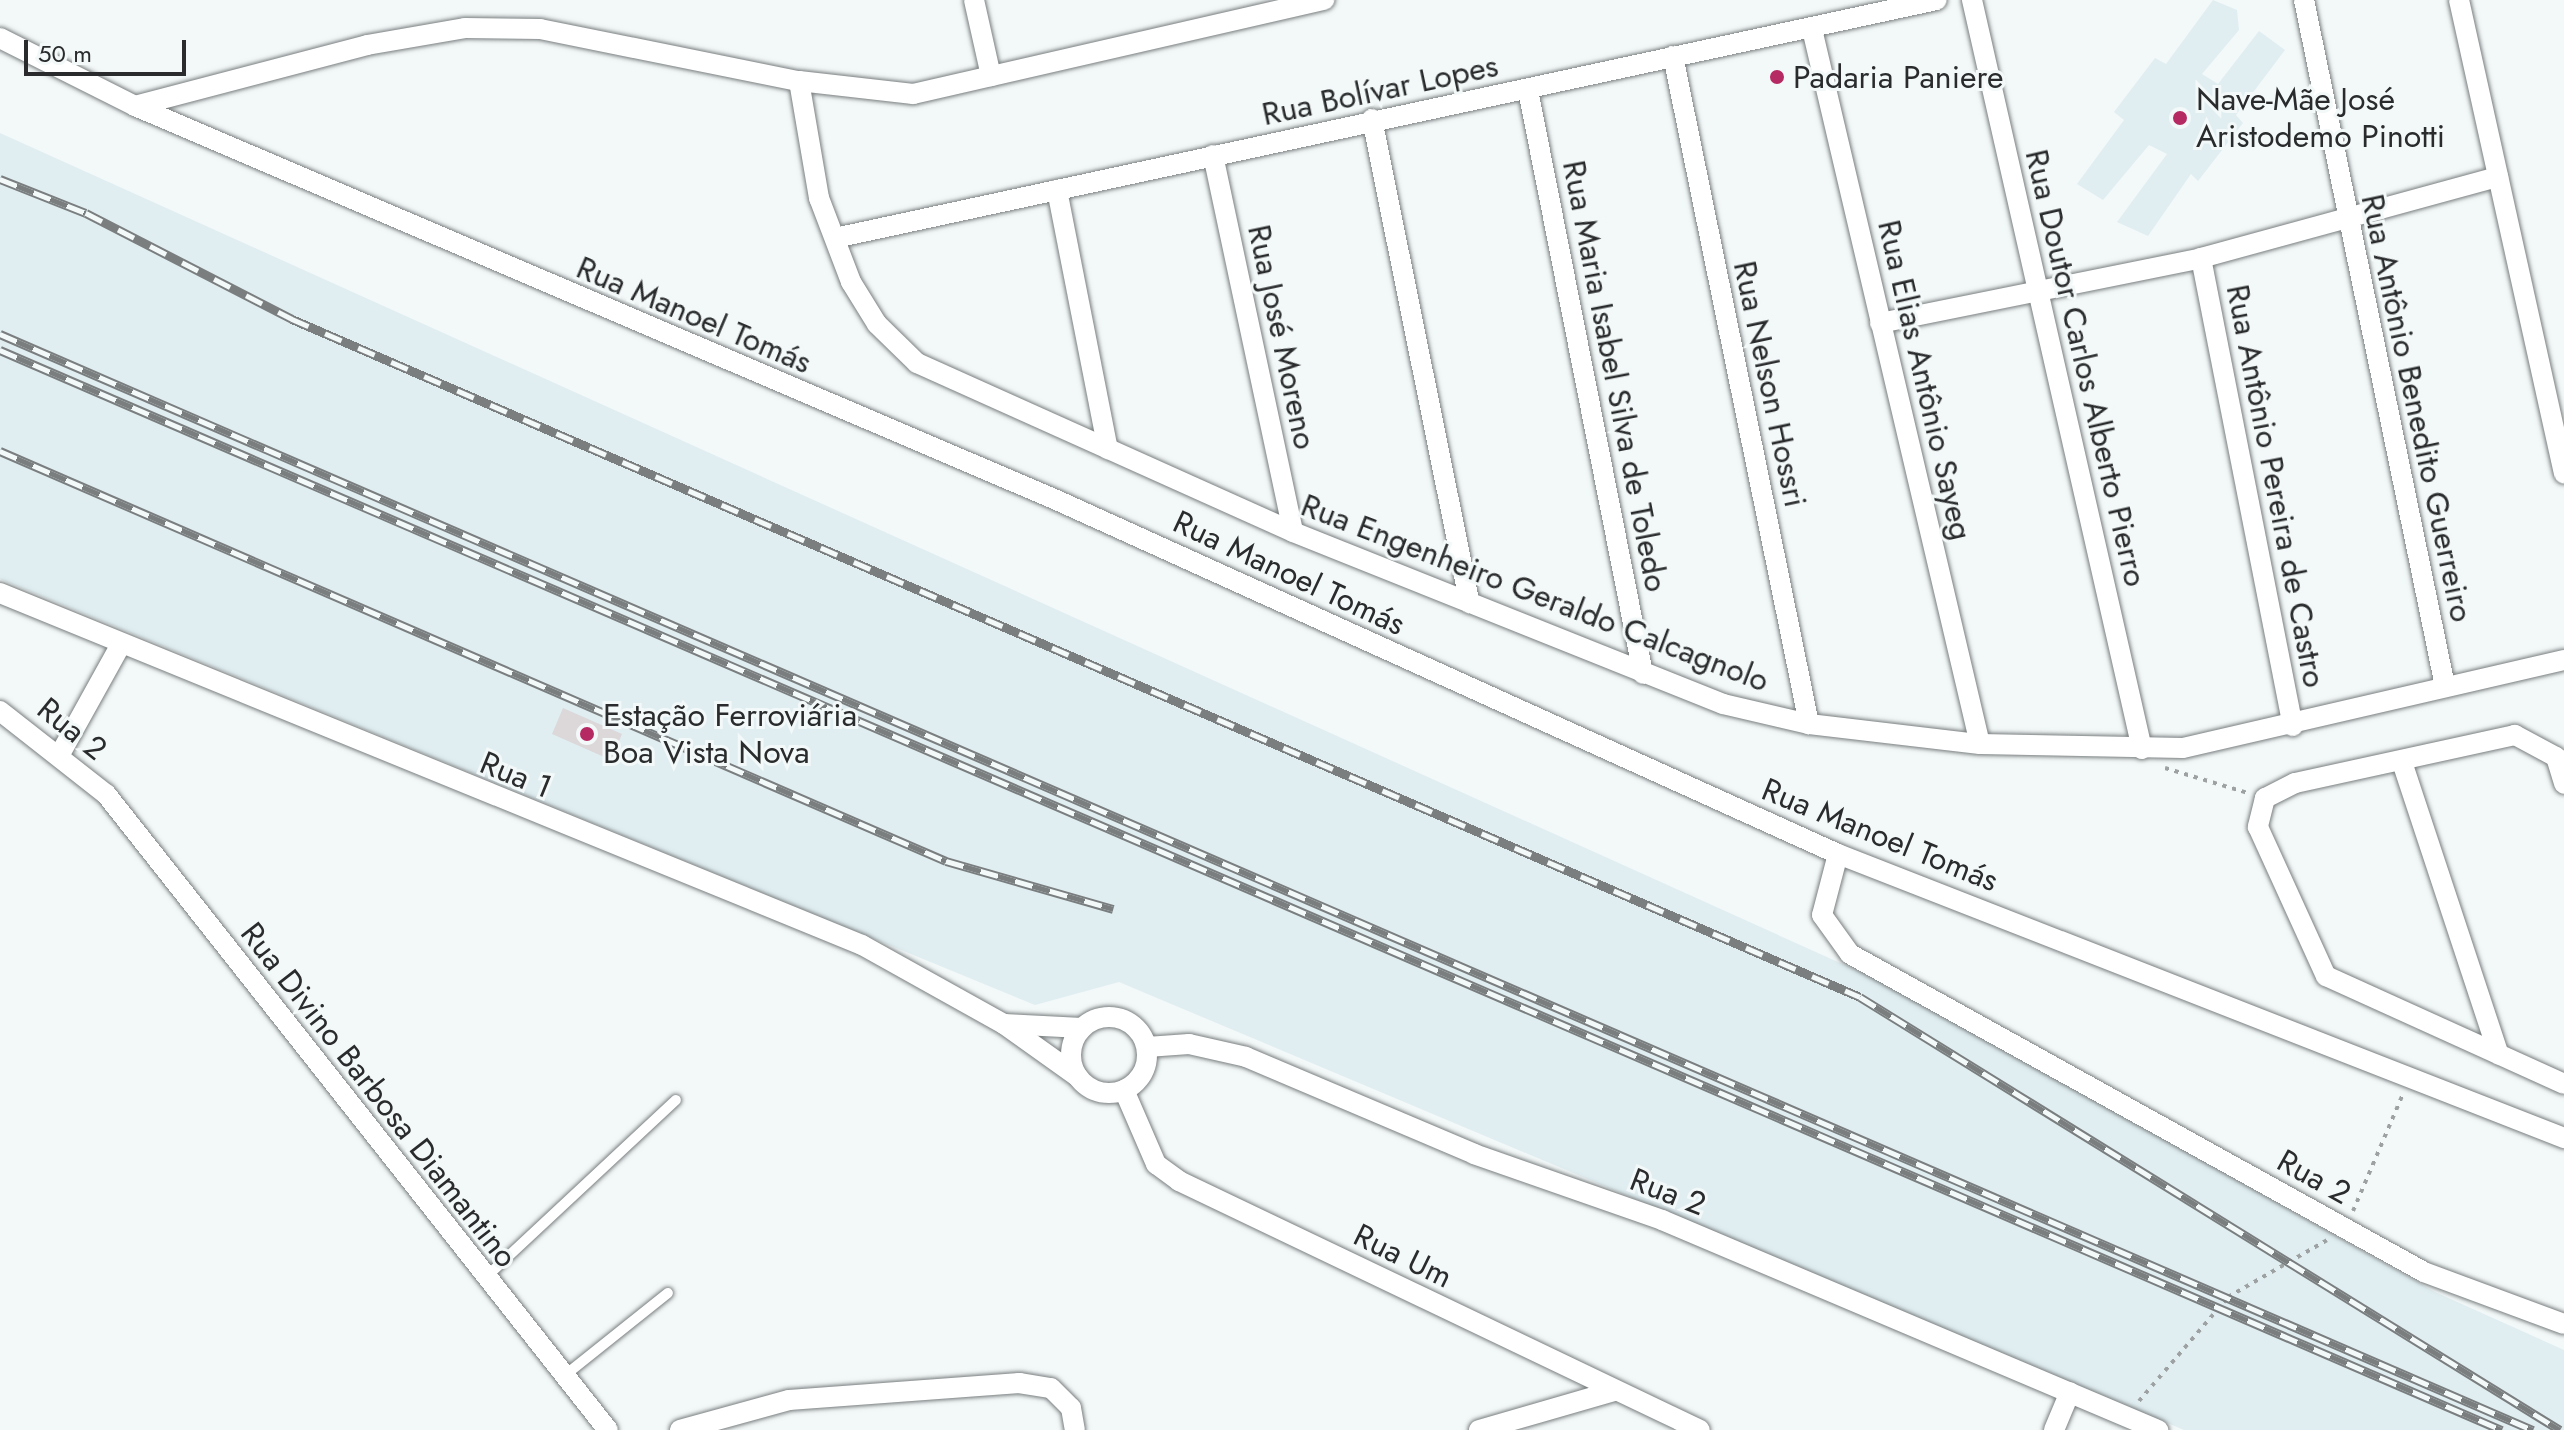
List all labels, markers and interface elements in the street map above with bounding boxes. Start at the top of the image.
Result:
scale bar [28,24,190,74]
text: 50 m [38,36,92,71]
street label: Rua Bolívar Lopes [1259,46,1501,134]
place label: Padaria Paniere [1793,58,2003,96]
marker: Padaria Paniere [1768,68,1786,86]
place label: Nave-Mãe José Aristodemo Pinotti [2196,81,2445,156]
marker: Nave-Mãe José Aristodemo Pinotti [2171,109,2189,127]
street label: Rua Doutor Carlos Alberto Pierro [2017,146,2155,590]
street label: Rua Maria Isabel Silva de Toledo [1554,157,1676,595]
street label: Rua Antônio Benedito Guerreiro [2353,191,2481,625]
street label: Rua Elias Antônio Sayeg [1869,216,1981,544]
street label: Rua José Moreno [1239,221,1325,453]
street label: Rua Manoel Tomás [571,248,817,382]
street label: Rua Nelson Hossri [1725,257,1815,511]
street label: Rua Antônio Pereira de Castro [2218,281,2334,691]
street label: Rua Engenheiro Geraldo Calcagnolo [1296,486,1774,700]
street label: Rua Manoel Tomás [1167,503,1411,643]
street label: Rua 2 [30,690,114,768]
place label: Estação Ferroviária Boa Vista Nova [603,697,857,772]
marker: Estação Ferroviária Boa Vista Nova [578,725,596,743]
street label: Rua 1 [474,743,558,807]
street label: Rua Manoel Tomás [1756,770,2004,900]
street label: Rua Divino Barbosa Diamantino [232,915,526,1275]
street label: Rua 2 [2271,1141,2357,1213]
street label: Rua 2 [1625,1160,1711,1224]
street label: Rua Um [1348,1216,1458,1296]

